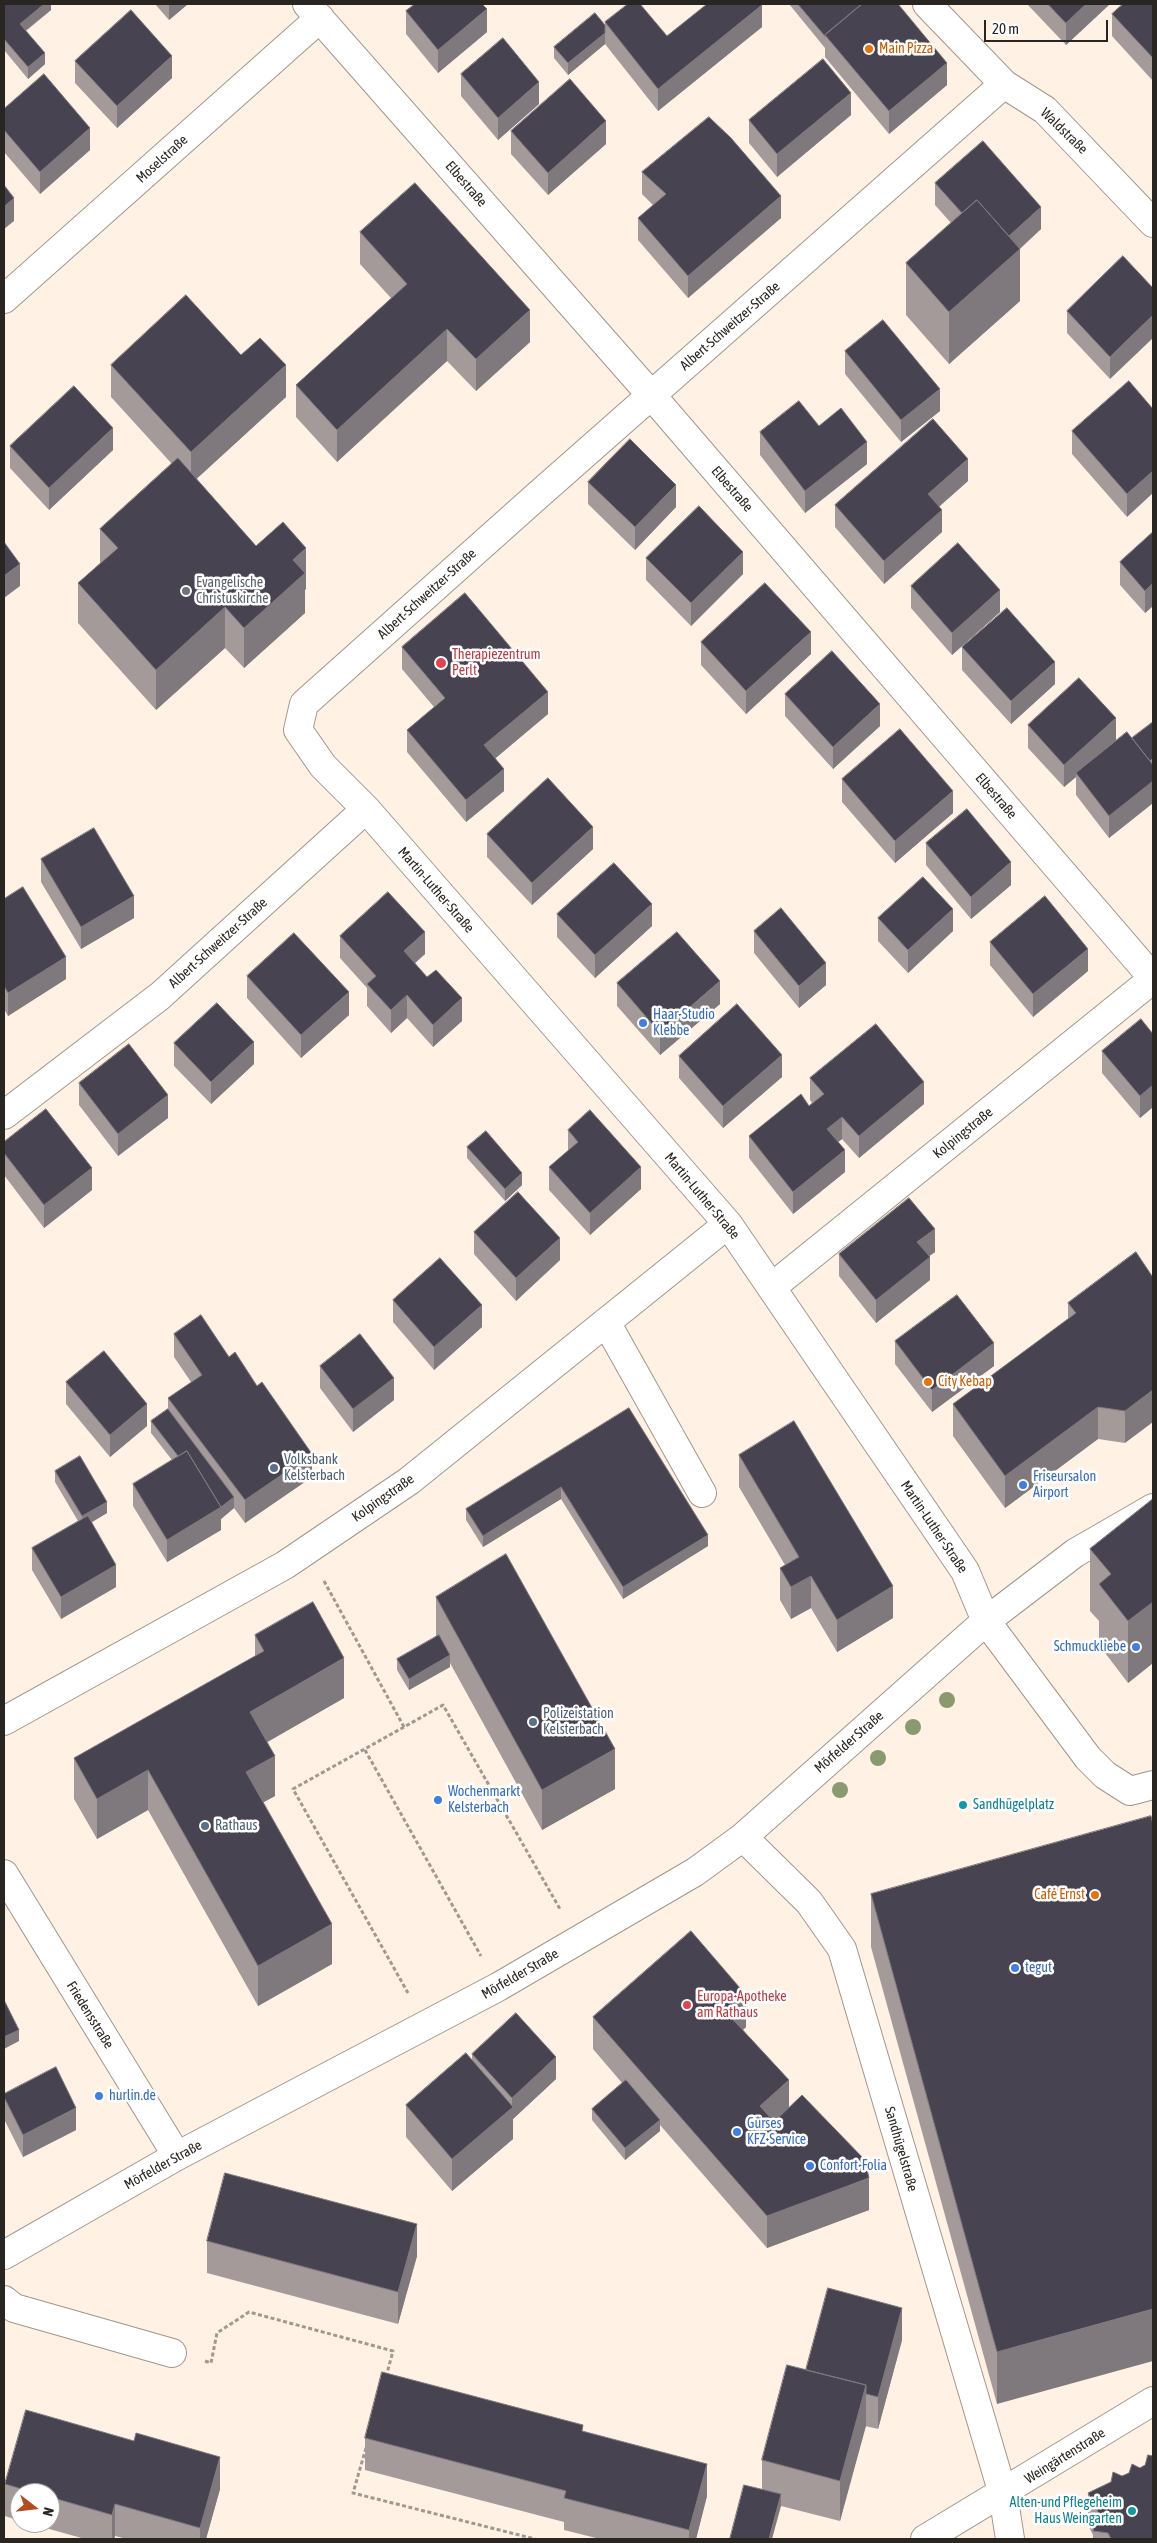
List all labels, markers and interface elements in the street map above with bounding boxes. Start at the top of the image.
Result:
scale bar [987,10,1111,42]
text: 20 m [992,20,1019,37]
place label: Main Pizza [879,41,933,57]
marker: Main Pizza [863,43,875,55]
street label: Waldstraße [1037,105,1091,157]
street label: Moselstraße [133,132,191,186]
street label: Elbestraße [442,158,490,210]
street label: Albert-Schweitzer-Straße [677,278,783,374]
street label: Elbestraße [708,463,756,515]
street label: Albert-Schweitzer-Straße [374,545,480,643]
place label: Evangelische Christuskirche [196,575,269,608]
marker: Evangelische Christuskirche [180,585,192,597]
place label: Therapiezentrum Perlt [452,647,541,680]
marker: Therapiezentrum Perlt [434,656,448,670]
street label: Elbestraße [972,770,1020,822]
street label: Martin-Luther-Straße [394,844,478,936]
street label: Albert-Schweitzer-Straße [165,894,271,992]
place label: Haar-Studio Klebbe [653,1007,715,1040]
marker: Haar-Studio Klebbe [637,1017,649,1029]
street label: Kolpingstraße [930,1104,996,1162]
street label: Martin-Luther-Straße [661,1149,743,1243]
place label: City Kebap [938,1374,992,1390]
marker: City Kebap [922,1376,934,1388]
place label: Volksbank Kelsterbach [284,1452,345,1484]
marker: Volksbank Kelsterbach [268,1462,280,1474]
place label: Friseursalon Airport [1033,1469,1096,1501]
street label: Kolpingstraße [349,1471,417,1525]
street label: Martin-Luther-Straße [897,1478,971,1576]
marker: Friseursalon Airport [1017,1479,1029,1491]
place label: Schmuckliebe [1054,1639,1126,1655]
marker: Schmuckliebe [1130,1641,1142,1653]
place label: Polizeistation Kelsterbach [543,1706,614,1738]
street label: Mörfelder Straße [811,1707,887,1777]
marker: Polizeistation Kelsterbach [527,1716,539,1728]
place label: Wochenmarkt Kelsterbach [448,1784,520,1816]
marker: Wochenmarkt Kelsterbach [432,1794,444,1806]
place label: Sandhügelplatz [973,1797,1054,1813]
marker: Sandhügelplatz [957,1799,969,1811]
place label: Rathaus [215,1818,258,1834]
marker: Rathaus [199,1820,211,1832]
place label: Café Ernst [1034,1887,1085,1903]
marker: Café Ernst [1089,1889,1101,1901]
street label: Mörfelder Straße [479,1945,561,2003]
place label: tegut [1025,1960,1052,1976]
marker: tegut [1009,1962,1021,1974]
street label: Friedensstraße [63,1978,117,2052]
place label: Europa-Apotheke am Rathaus [697,1989,787,2021]
marker: Europa-Apotheke am Rathaus [681,1999,693,2011]
place label: hurlin.de [109,2088,156,2104]
marker: hurlin.de [93,2090,105,2102]
street label: Sandhügelstraße [881,2105,921,2193]
place label: Gürses KFZ-Service [747,2116,806,2148]
marker: Gürses KFZ-Service [731,2126,743,2138]
street label: Mörfelder Straße [121,2137,205,2193]
place label: Confort-Folia [820,2158,887,2174]
marker: Confort-Folia [804,2160,816,2172]
street label: Weingärtenstraße [1022,2425,1108,2487]
north arrow [10,2483,60,2533]
place label: Alten-und Pflegeheim Haus Weingarten [1010,2495,1122,2528]
marker: Alten-und Pflegeheim Haus Weingarten [1126,2505,1138,2517]
text: N [40,2506,57,2518]

